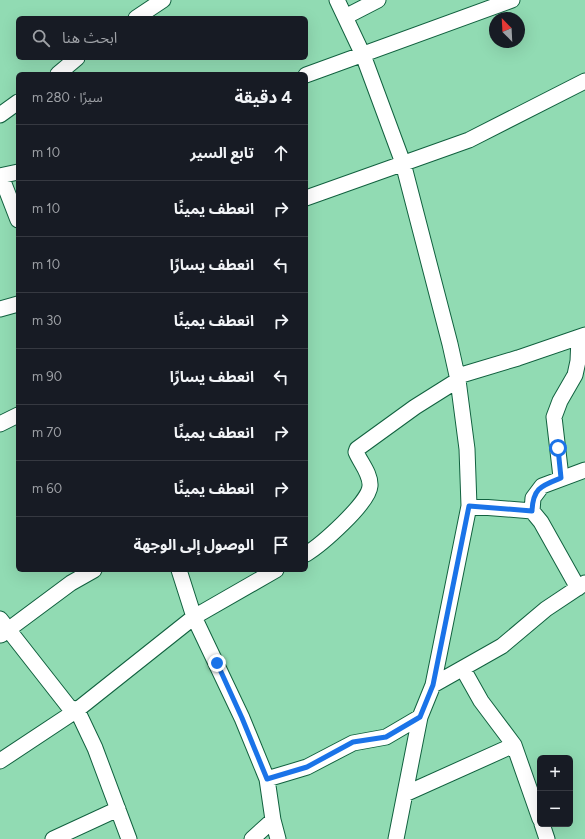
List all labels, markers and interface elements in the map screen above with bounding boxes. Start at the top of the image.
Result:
north arrow [489,12,525,48]
search box [16,16,308,60]
icon: search [30,27,52,49]
text: ابحث هنا [62,29,117,47]
text: 4 دقيقة [234,87,292,107]
text: سيرًا · 280 m [32,90,103,105]
icon: ahead [270,142,292,164]
text: تابع السير [190,144,254,162]
text: 10 m [32,145,60,160]
icon: right [270,198,292,220]
text: انعطف يمينًا [174,200,254,218]
text: 10 m [32,201,60,216]
icon: left [270,254,292,276]
text: انعطف يسارًا [170,256,254,274]
text: 10 m [32,257,60,272]
icon: right [270,310,292,332]
text: انعطف يمينًا [174,312,254,330]
text: 30 m [32,313,62,328]
icon: left [270,366,292,388]
text: انعطف يسارًا [170,368,254,386]
text: 90 m [32,369,62,384]
icon: right [270,422,292,444]
text: انعطف يمينًا [174,424,254,442]
text: 70 m [32,425,62,440]
route start [549,439,567,457]
icon: right [270,478,292,500]
text: انعطف يمينًا [174,480,254,498]
text: 60 m [32,481,62,496]
icon: arrive [270,534,292,556]
text: الوصول إلى الوجهة [134,536,254,554]
route end [208,654,226,672]
map controls [537,755,573,827]
button: + [537,755,573,791]
button: − [537,791,573,827]

